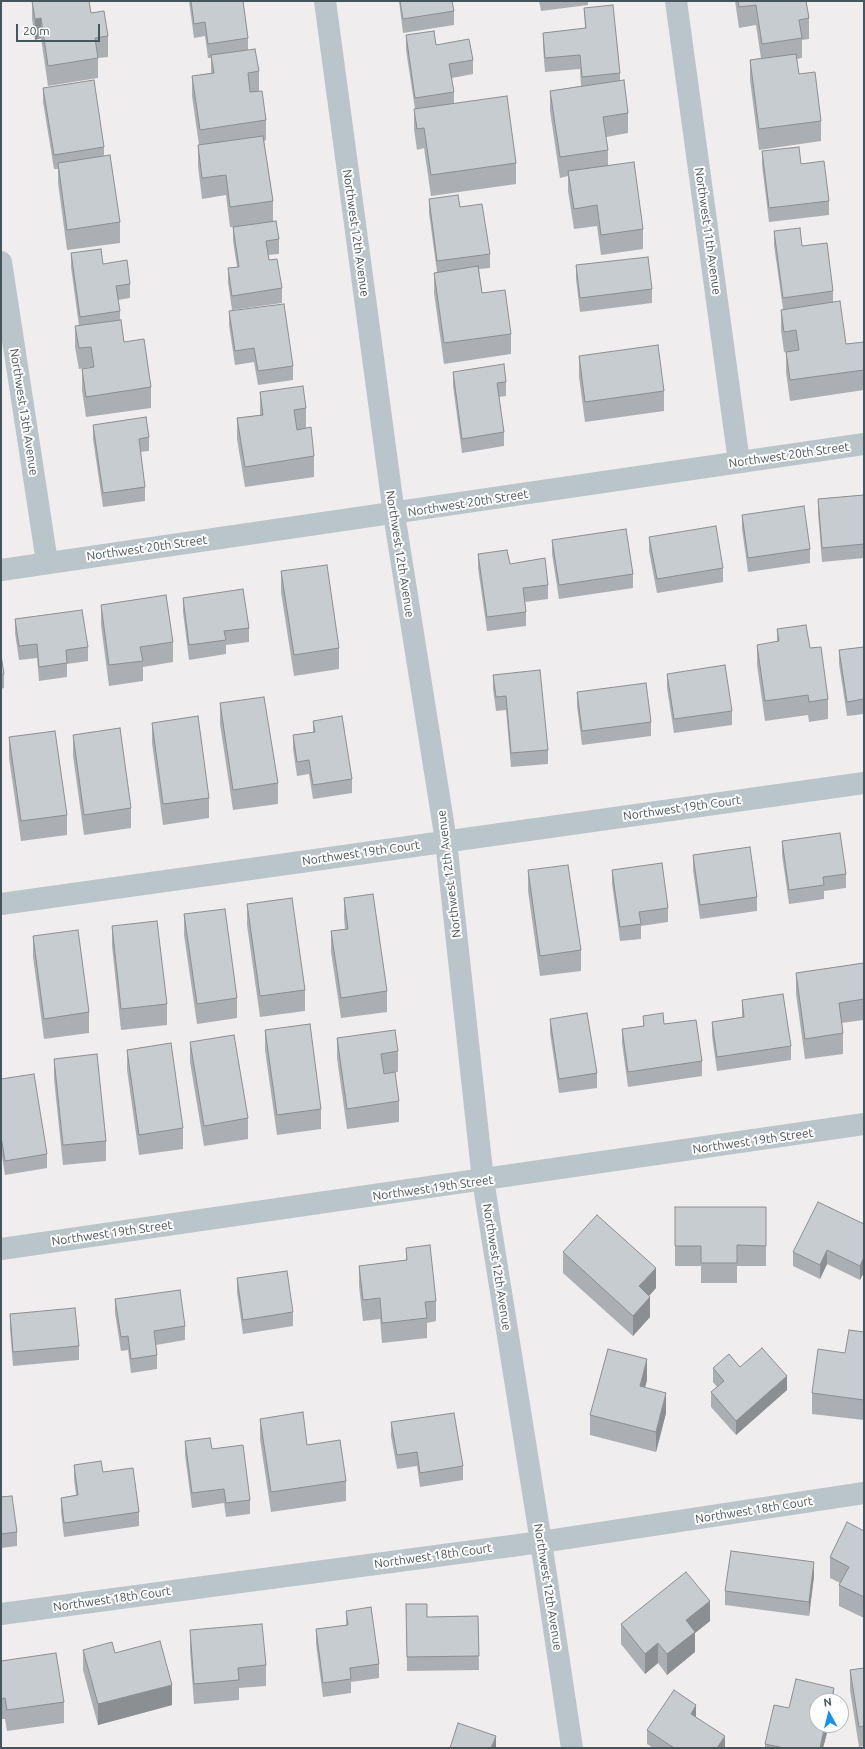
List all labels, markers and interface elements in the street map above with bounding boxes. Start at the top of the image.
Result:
scale bar [18,16,102,42]
text: 20 m [23,24,50,37]
street label: Northwest 11th Avenue [692,166,724,296]
street label: Northwest 12th Avenue [340,168,372,298]
street label: Northwest 13th Avenue [7,347,41,477]
street label: Northwest 20th Street [728,439,850,471]
street label: Northwest 20th Street [407,486,529,520]
street label: Northwest 12th Avenue [383,489,417,619]
street label: Northwest 20th Street [86,532,208,564]
street label: Northwest 19th Court [622,793,742,823]
street label: Northwest 12th Avenue [434,809,464,939]
street label: Northwest 19th Court [301,838,421,868]
street label: Northwest 19th Street [692,1125,814,1157]
street label: Northwest 19th Street [372,1172,494,1204]
street label: Northwest 12th Avenue [480,1202,514,1332]
street label: Northwest 19th Street [51,1217,173,1249]
street label: Northwest 18th Court [694,1494,814,1526]
street label: Northwest 12th Avenue [531,1522,565,1652]
street label: Northwest 18th Court [373,1541,493,1571]
street label: Northwest 18th Court [52,1584,172,1614]
north arrow [809,1693,849,1733]
text: N [823,1696,832,1709]

